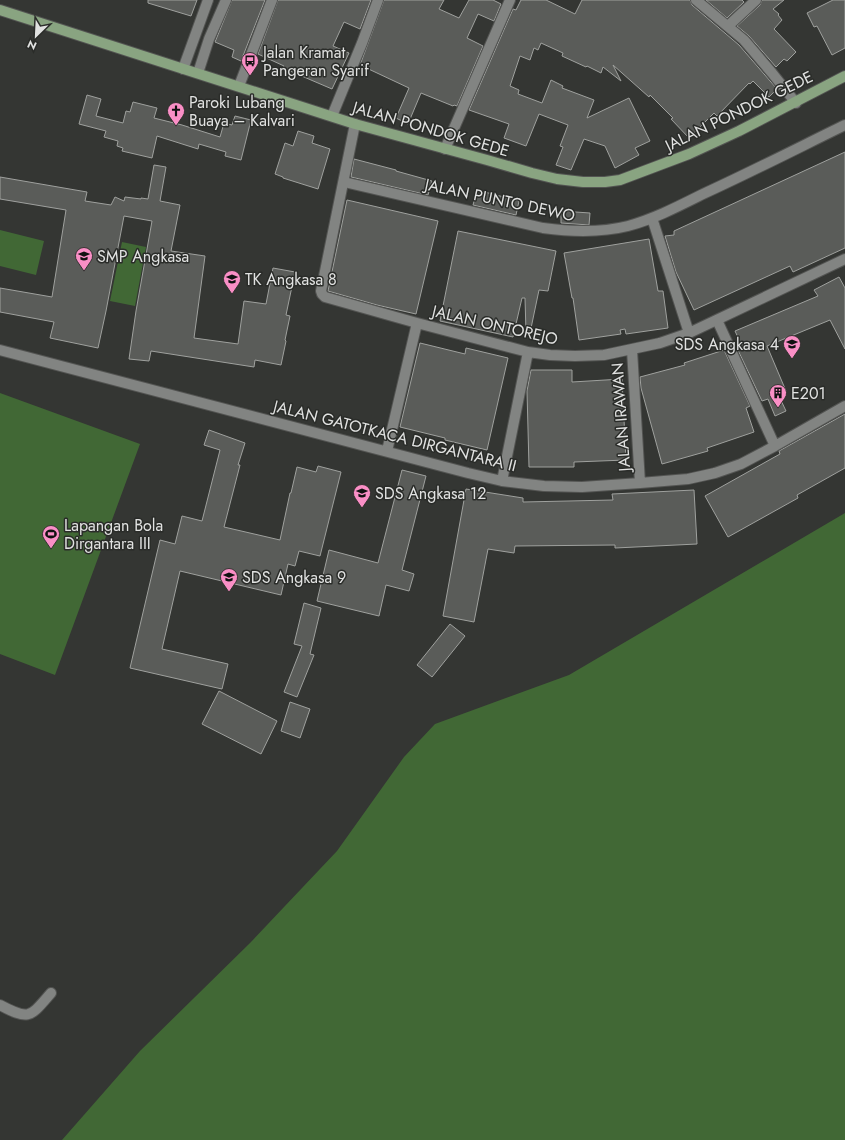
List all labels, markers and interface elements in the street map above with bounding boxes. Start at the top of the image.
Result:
north arrow [16,16,56,56]
text: N [25,36,39,54]
place label: Jalan Kramat Pangeran Syarif [261,41,369,82]
bus stop icon: Jalan Kramat Pangeran Syarif [240,51,260,76]
street label: JALAN PONDOK GEDE [659,65,817,158]
place label: Paroki Lubang Buaya – Kalvari [189,91,295,132]
street label: JALAN PONDOK GEDE [348,95,512,162]
church icon: Paroki Lubang Buaya – Kalvari [166,101,186,126]
street label: JALAN PUNTO DEWO [421,172,577,227]
place label: SMP Angkasa [97,245,189,268]
school or university icon: SMP Angkasa [74,246,94,271]
place label: TK Angkasa 8 [245,268,337,291]
school or university icon: TK Angkasa 8 [222,269,242,294]
street label: JALAN ONTOREJO [428,299,560,351]
place label: SDS Angkasa 4 [675,333,779,356]
school or university icon: SDS Angkasa 4 [782,334,802,359]
street label: JALAN IRAWAN [606,362,636,474]
place label: E201 [791,382,826,405]
building icon: E201 [768,383,788,408]
street label: JALAN GATOTKACA DIRGANTARA II [269,394,519,477]
place label: SDS Angkasa 12 [375,482,486,505]
school or university icon: SDS Angkasa 12 [352,483,372,508]
place label: Lapangan Bola Dirgantara III [64,514,163,555]
sports icon: Lapangan Bola Dirgantara III [41,524,61,549]
place label: SDS Angkasa 9 [242,566,346,589]
school or university icon: SDS Angkasa 9 [219,567,239,592]

